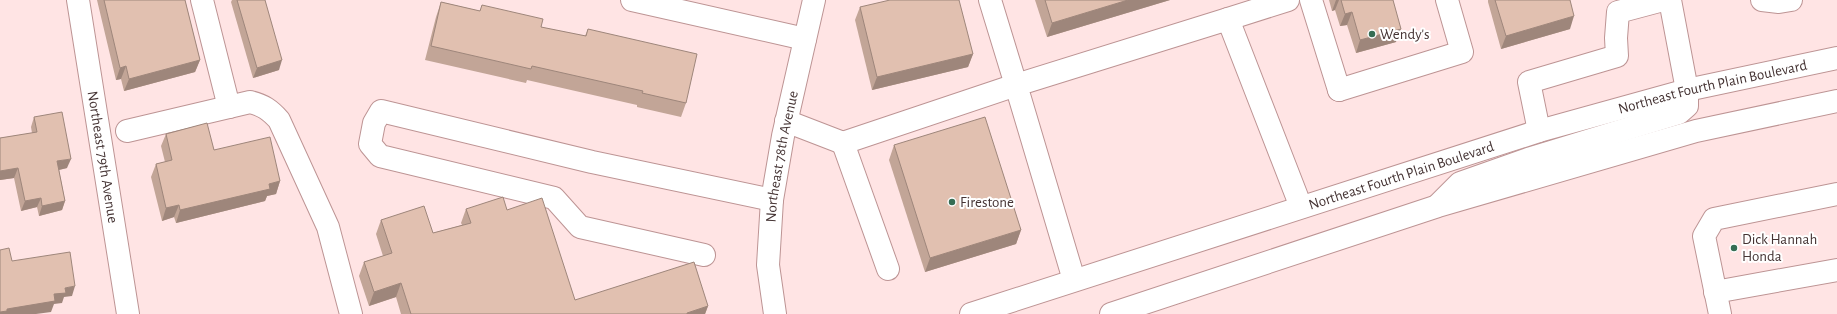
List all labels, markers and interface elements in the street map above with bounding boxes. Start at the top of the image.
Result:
place label: Wendy's [1380,27,1430,42]
marker: Wendy's [1367,29,1377,39]
street label: Northeast Fourth Plain Boulevard [1616,57,1809,116]
street label: Northeast 78th Avenue [763,89,801,223]
street label: Northeast 79th Avenue [85,90,121,224]
street label: Northeast Fourth Plain Boulevard [1307,138,1496,212]
place label: Firestone [960,195,1014,210]
marker: Firestone [947,197,957,207]
place label: Dick Hannah Honda [1742,232,1817,264]
marker: Dick Hannah Honda [1729,243,1739,253]

